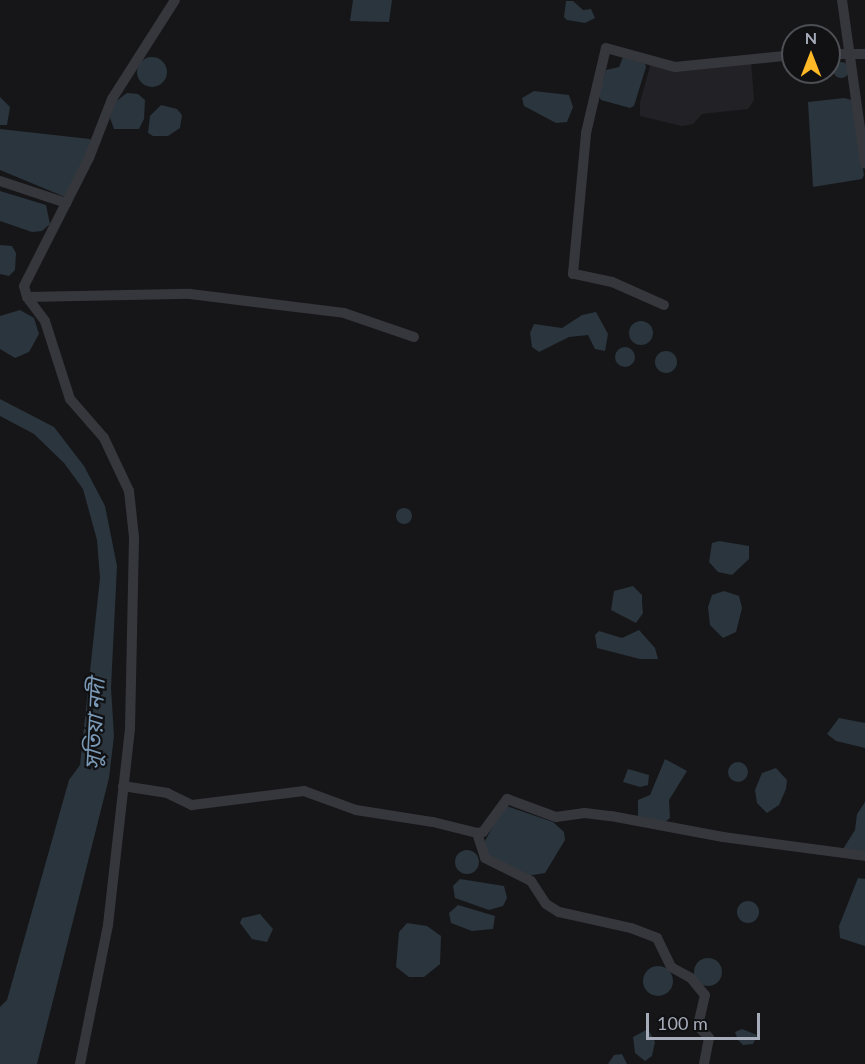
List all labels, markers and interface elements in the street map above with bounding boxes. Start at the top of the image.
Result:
north arrow [781,24,841,84]
text: N [805,28,817,47]
water label: সুতিয়া নদী [78,678,110,770]
scale bar [649,1001,763,1039]
text: 100 m [657,1012,708,1034]

